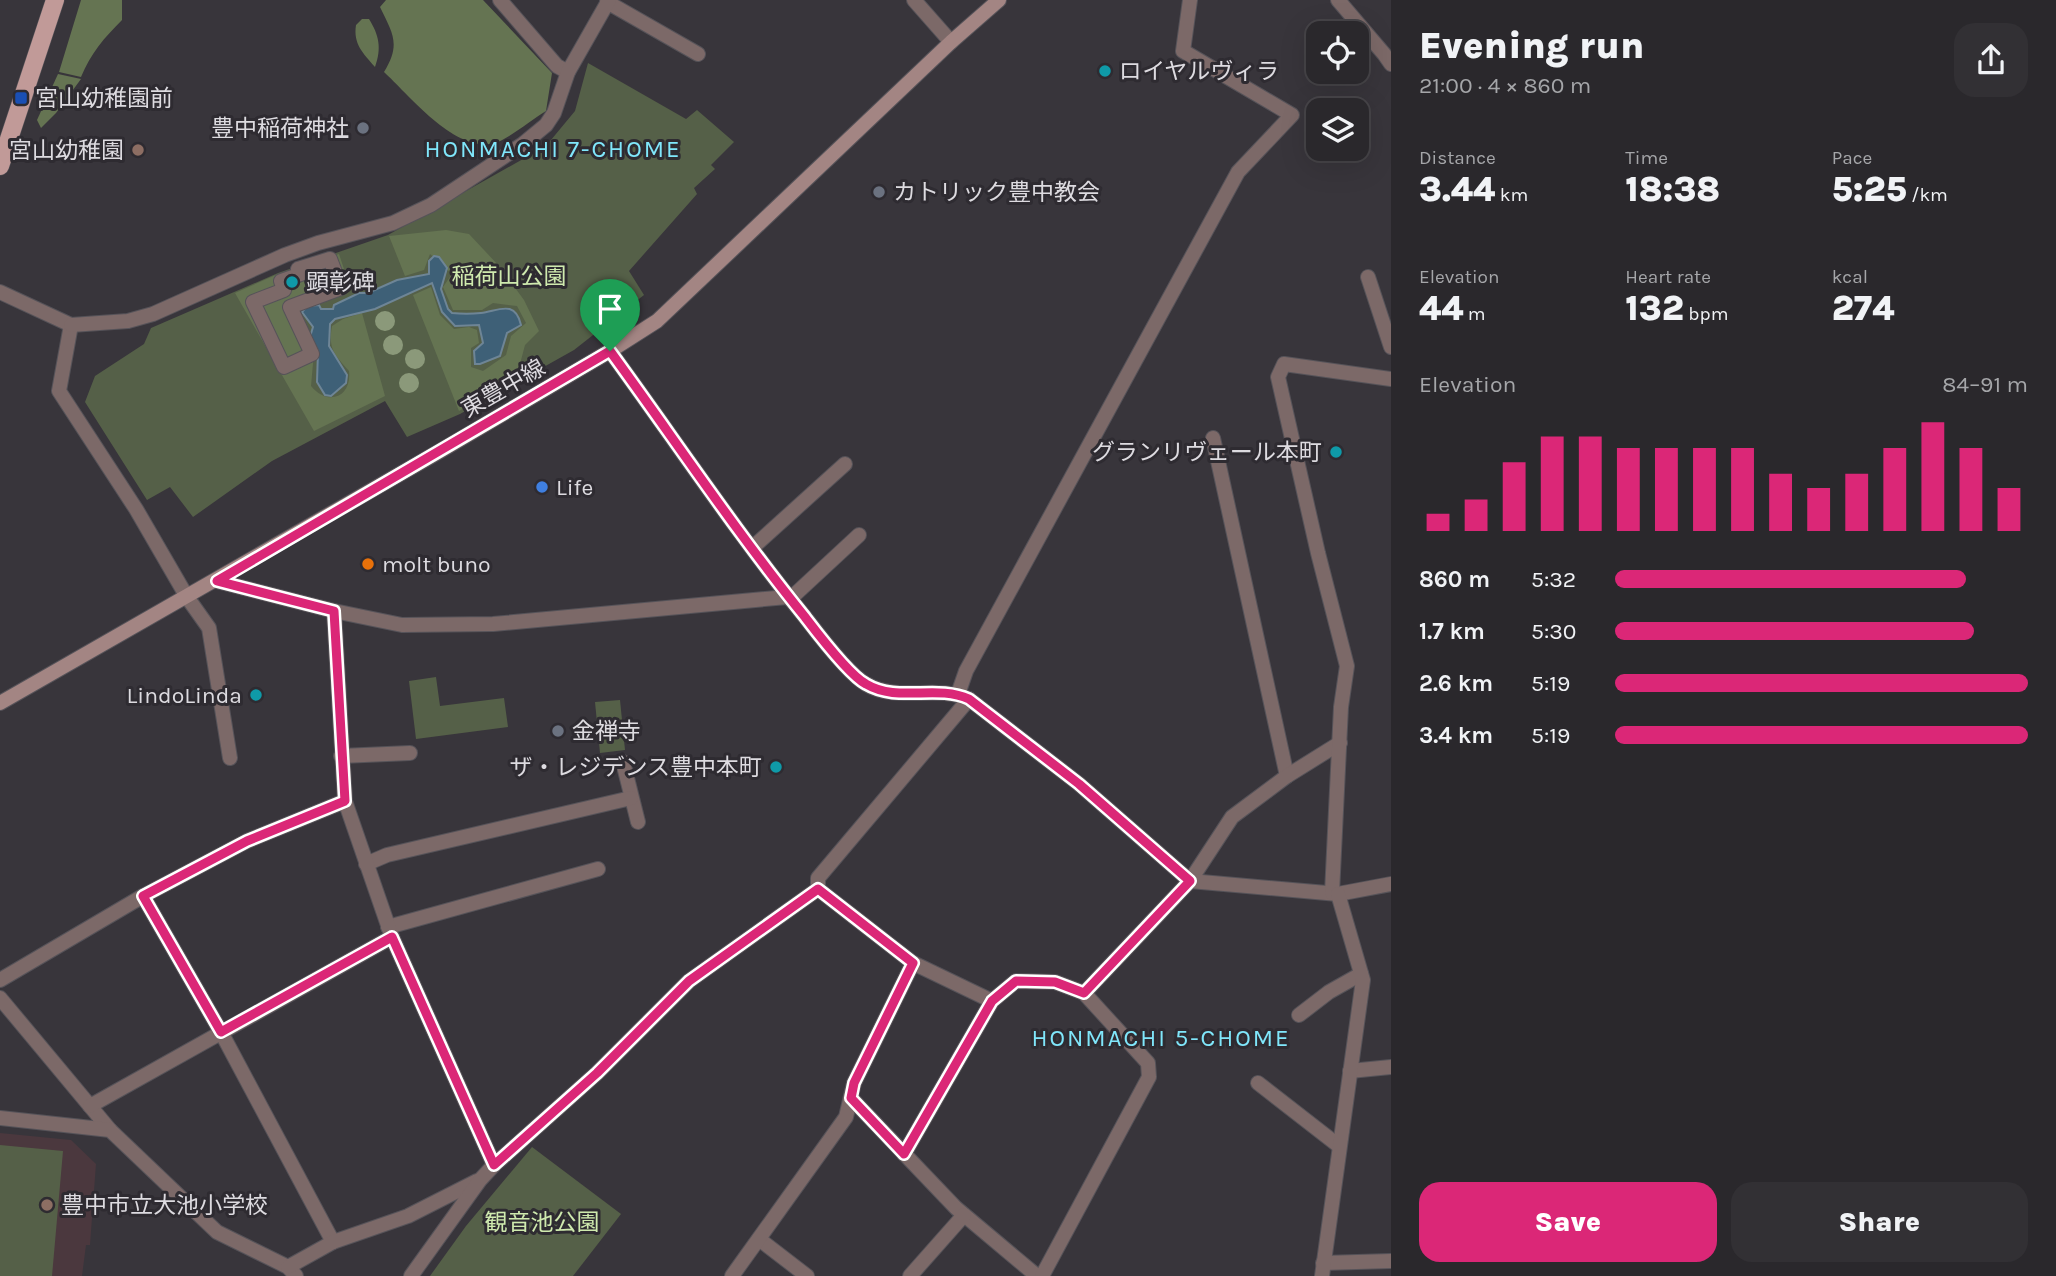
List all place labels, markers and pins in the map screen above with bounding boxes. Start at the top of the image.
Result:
place label: ロイヤルヴィラ [1119,58,1279,85]
marker: ロイヤルヴィラ [1097,63,1113,79]
place label: 宮山幼稚園前 [35,85,173,112]
marker: 宮山幼稚園前 [13,90,29,106]
place label: 豊中稲荷神社 [211,115,349,142]
marker: 豊中稲荷神社 [355,120,371,136]
place label: 宮山幼稚園 [9,137,124,164]
marker: 宮山幼稚園 [130,142,146,158]
place label: カトリック豊中教会 [893,179,1100,206]
marker: カトリック豊中教会 [871,184,887,200]
place label: 顕彰碑 [306,269,375,296]
marker: 顕彰碑 [284,274,300,290]
pin [580,279,640,351]
place label: グランリヴェール本町 [1092,439,1322,466]
marker: グランリヴェール本町 [1328,444,1344,460]
place label: Life [556,474,593,501]
marker: Life [534,479,550,495]
place label: molt buno [382,551,491,578]
marker: molt buno [360,556,376,572]
place label: LindoLinda [127,682,242,709]
marker: LindoLinda [248,687,264,703]
place label: 金禅寺 [572,718,641,745]
marker: 金禅寺 [550,723,566,739]
place label: ザ・レジデンス豊中本町 [509,754,762,781]
marker: ザ・レジデンス豊中本町 [768,759,784,775]
place label: 豊中市立大池小学校 [61,1192,268,1219]
marker: 豊中市立大池小学校 [39,1197,55,1213]

